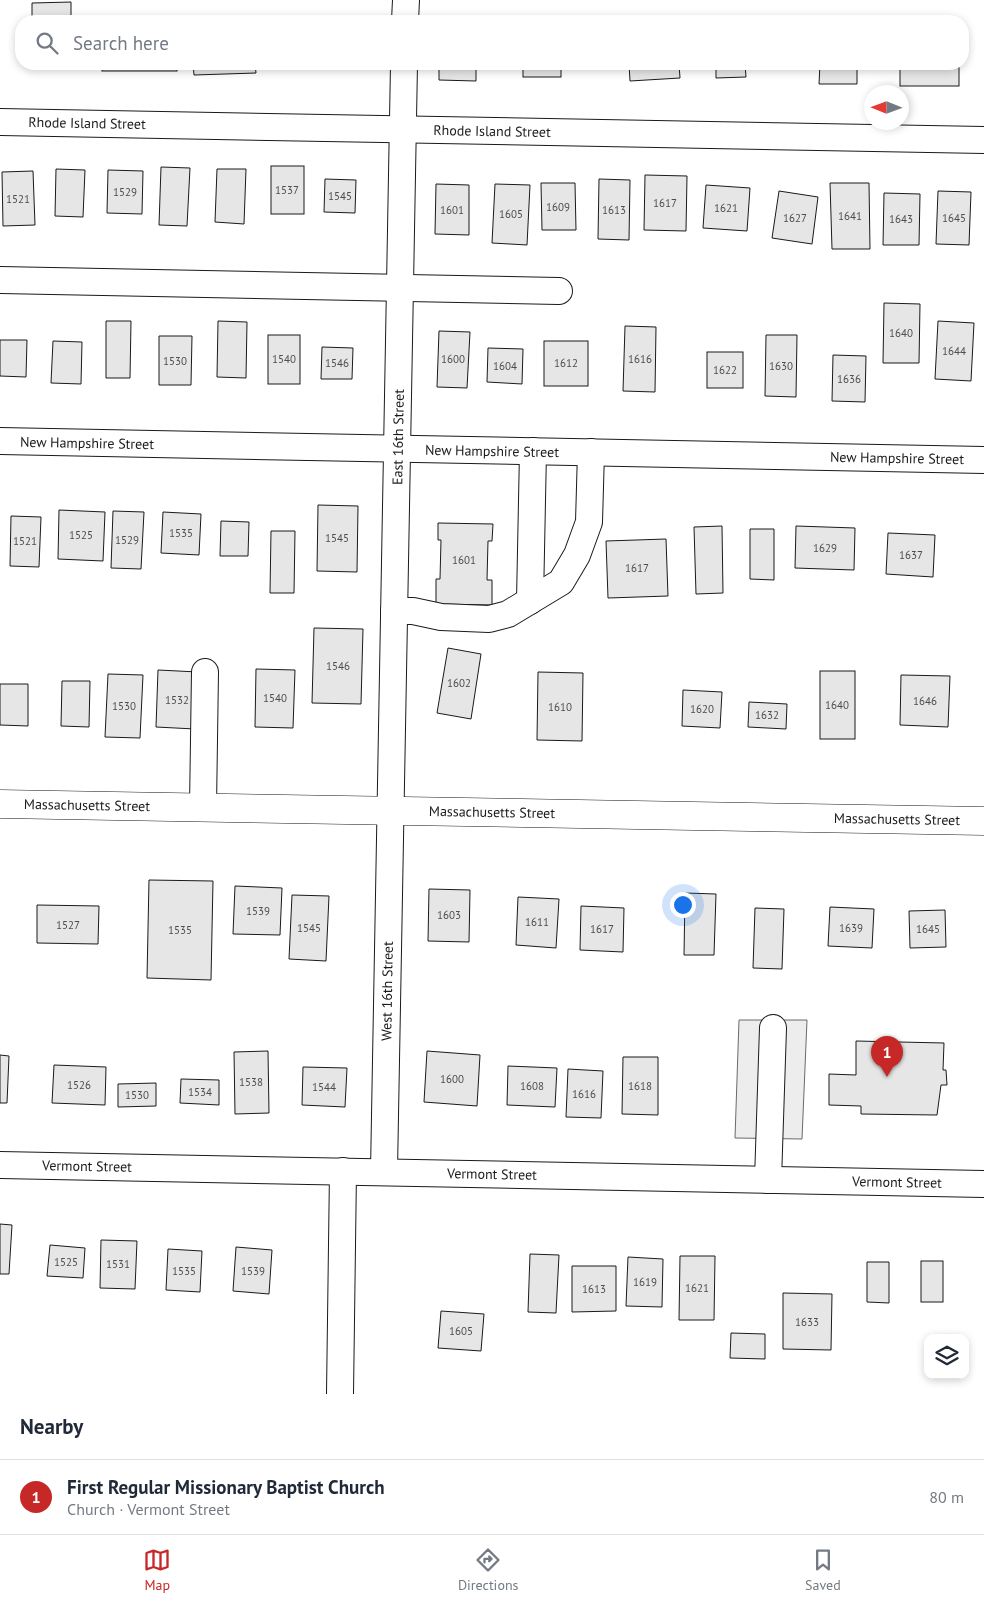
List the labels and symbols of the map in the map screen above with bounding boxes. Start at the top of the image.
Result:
north arrow [864,85,909,130]
street label: Rhode Island Street [28,113,146,133]
street label: Rhode Island Street [433,121,551,141]
house number: 1537 [275,183,299,197]
house number: 1529 [113,185,137,199]
house number: 1545 [328,189,352,203]
house number: 1521 [6,192,30,206]
house number: 1617 [653,196,677,210]
house number: 1609 [546,200,570,214]
house number: 1621 [714,201,738,215]
house number: 1601 [440,203,464,217]
house number: 1613 [602,203,626,217]
house number: 1605 [499,207,523,221]
house number: 1641 [838,209,862,223]
house number: 1627 [783,211,807,225]
house number: 1645 [942,211,966,225]
house number: 1643 [889,212,913,226]
house number: 1640 [889,326,913,340]
house number: 1644 [942,344,966,358]
house number: 1540 [272,352,296,366]
house number: 1600 [441,352,465,366]
house number: 1616 [628,352,652,366]
house number: 1530 [163,354,187,368]
house number: 1546 [325,356,349,370]
house number: 1612 [554,356,578,370]
house number: 1604 [493,359,517,373]
house number: 1630 [769,359,793,373]
house number: 1622 [713,363,737,377]
house number: 1636 [837,372,861,386]
street label: East 16th Street [388,389,408,485]
street label: New Hampshire Street [20,433,154,453]
street label: New Hampshire Street [425,441,559,461]
street label: New Hampshire Street [830,448,964,468]
house number: 1535 [169,526,193,540]
house number: 1525 [69,528,93,542]
house number: 1545 [325,531,349,545]
house number: 1529 [115,533,139,547]
house number: 1521 [13,534,37,548]
house number: 1629 [813,541,837,555]
house number: 1637 [899,548,923,562]
house number: 1601 [452,553,476,567]
house number: 1617 [625,561,649,575]
house number: 1546 [326,659,350,673]
house number: 1602 [447,676,471,690]
house number: 1540 [263,691,287,705]
house number: 1532 [165,693,189,707]
house number: 1646 [913,694,937,708]
house number: 1640 [825,698,849,712]
house number: 1530 [112,699,136,713]
house number: 1610 [548,700,572,714]
house number: 1620 [690,702,714,716]
house number: 1632 [755,708,779,722]
street label: Massachusetts Street [24,795,150,815]
street label: Massachusetts Street [429,802,555,822]
street label: Massachusetts Street [834,809,960,829]
your location [670,892,696,918]
house number: 1539 [246,904,270,918]
house number: 1603 [437,908,461,922]
house number: 1611 [525,915,549,929]
house number: 1527 [56,918,80,932]
house number: 1545 [297,921,321,935]
house number: 1639 [839,921,863,935]
house number: 1617 [590,922,614,936]
house number: 1645 [916,922,940,936]
house number: 1535 [168,923,192,937]
street label: West 16th Street [377,941,397,1041]
pin: 1 [871,1036,903,1077]
house number: 1600 [440,1072,464,1086]
house number: 1538 [239,1075,263,1089]
house number: 1526 [67,1078,91,1092]
house number: 1608 [520,1079,544,1093]
house number: 1618 [628,1079,652,1093]
house number: 1544 [312,1080,336,1094]
house number: 1534 [188,1085,212,1099]
house number: 1616 [572,1087,596,1101]
house number: 1530 [125,1088,149,1102]
street label: Vermont Street [41,1156,132,1176]
street label: Vermont Street [446,1164,537,1184]
street label: Vermont Street [851,1172,942,1192]
house number: 1525 [54,1255,78,1269]
house number: 1531 [106,1257,130,1271]
house number: 1535 [172,1264,196,1278]
house number: 1539 [241,1264,265,1278]
house number: 1619 [633,1275,657,1289]
house number: 1621 [685,1281,709,1295]
house number: 1613 [582,1282,606,1296]
house number: 1633 [795,1315,819,1329]
house number: 1605 [449,1324,473,1338]

